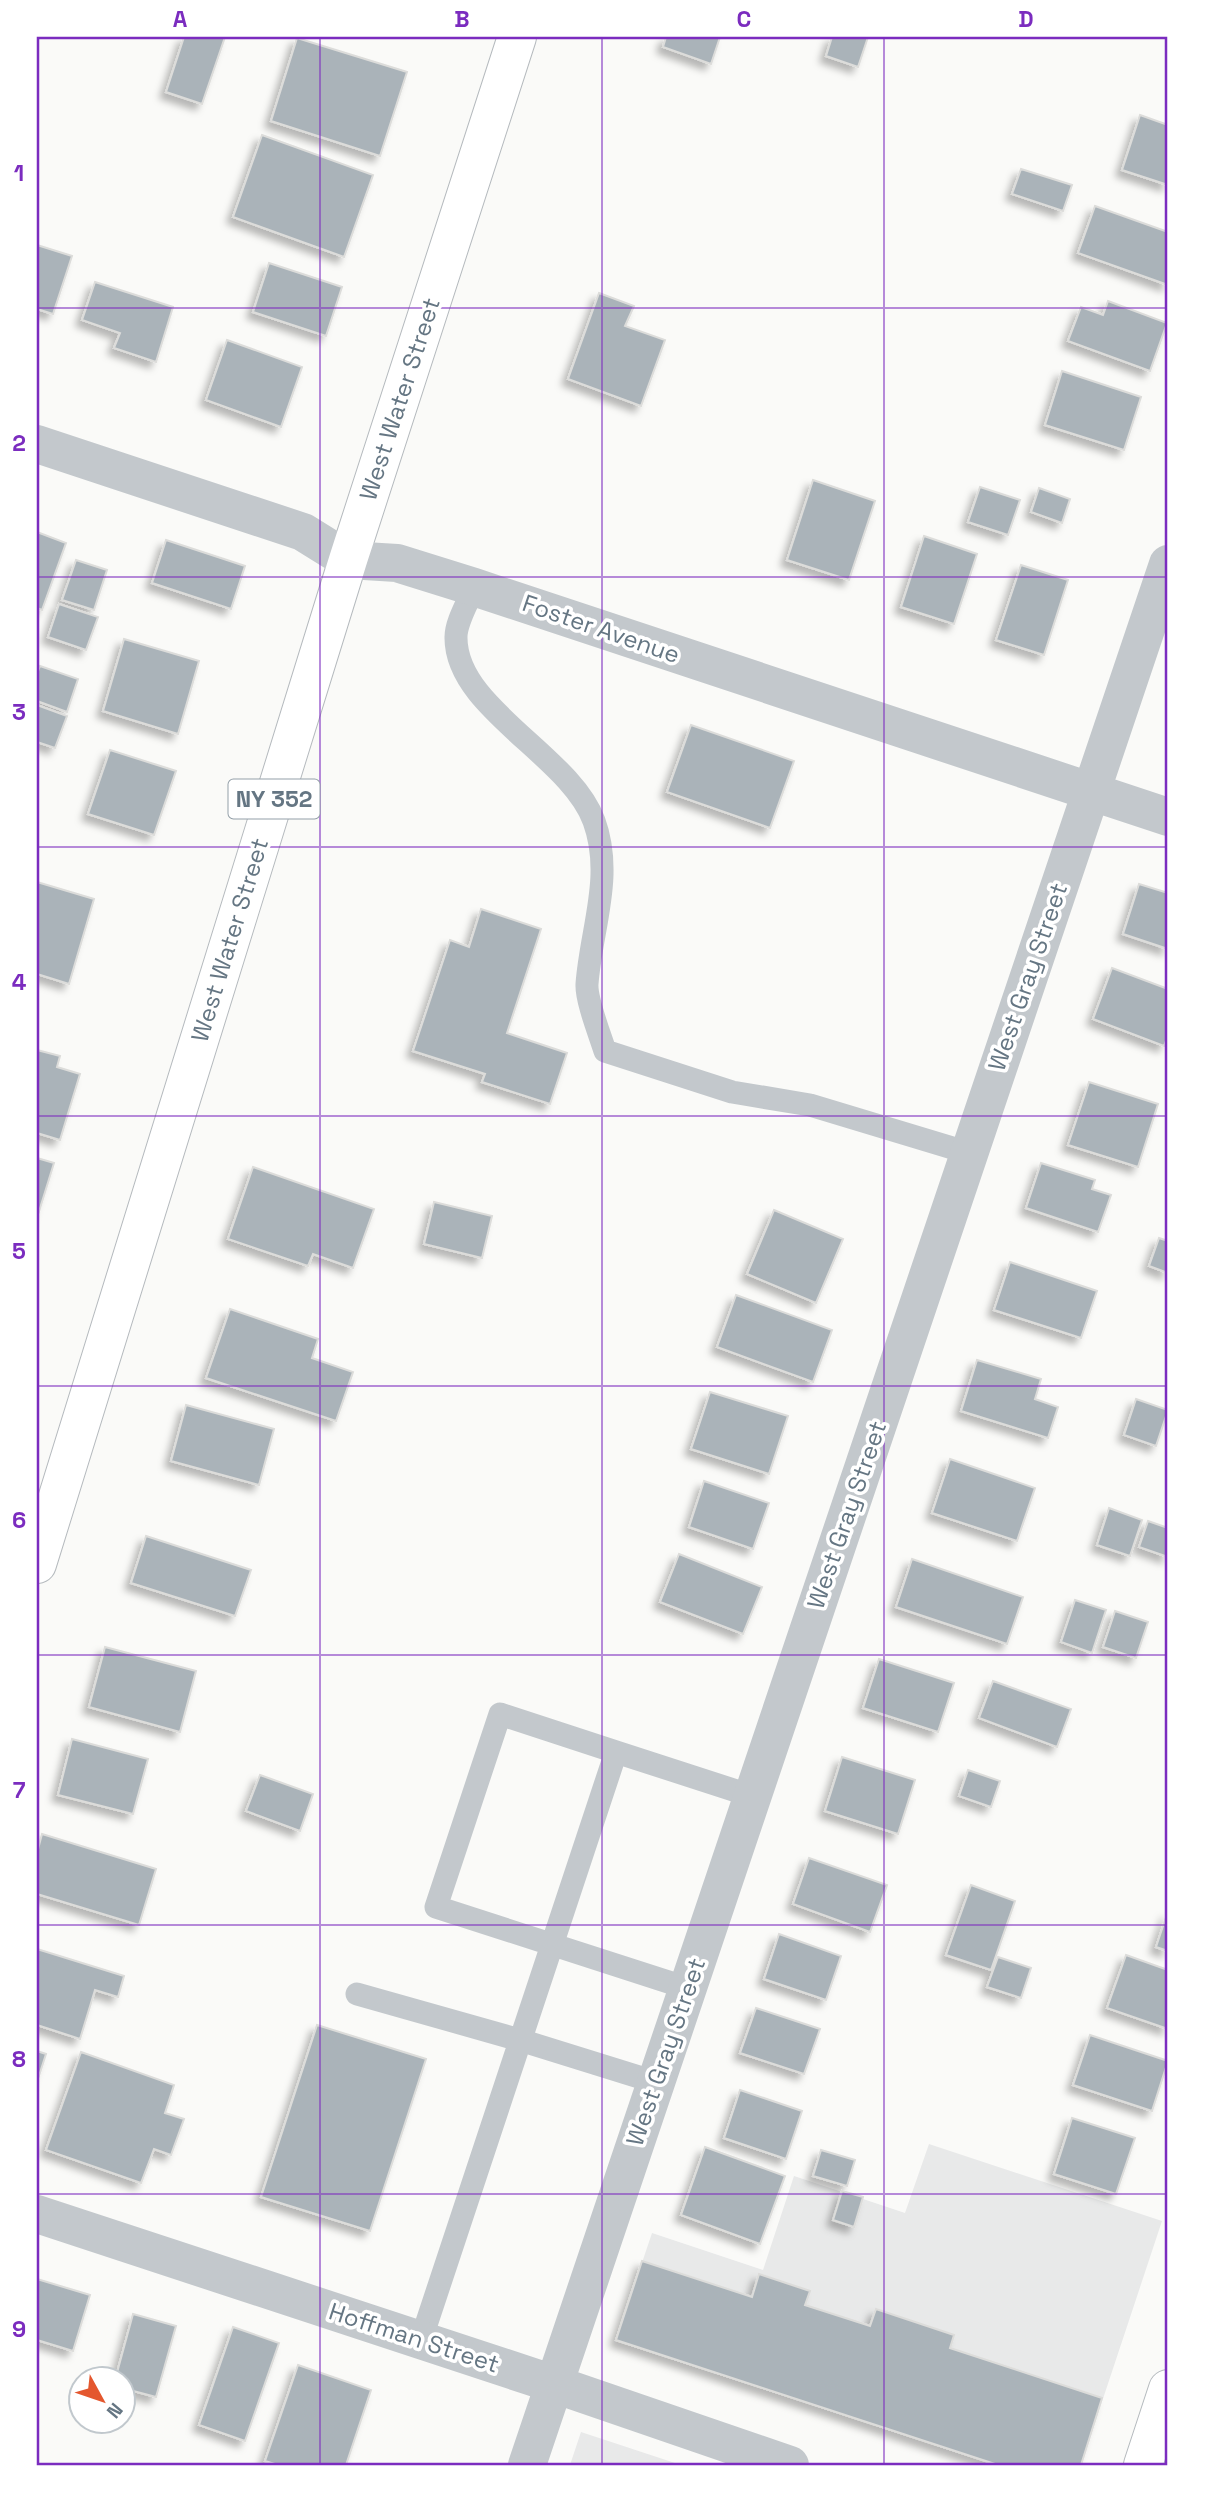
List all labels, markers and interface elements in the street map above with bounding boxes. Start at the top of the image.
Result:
text: A [173,4,188,34]
text: B [454,4,470,34]
text: C [737,4,751,34]
text: D [1018,4,1034,34]
text: 1 [14,158,24,188]
street label: West Water Street [352,294,447,504]
text: 2 [12,428,26,458]
street label: Foster Avenue [518,587,684,670]
text: 3 [12,697,26,727]
road number: NY 352 [229,779,320,818]
street label: West Water Street [184,834,275,1045]
street label: West Gray Street [981,879,1074,1075]
text: 4 [12,967,27,997]
text: 5 [12,1236,26,1266]
street label: West Gray Street [800,1417,893,1613]
text: 6 [12,1505,26,1535]
text: 7 [13,1775,26,1805]
street label: West Gray Street [619,1954,712,2150]
text: 8 [12,2044,26,2074]
street label: Hoffman Street [325,2295,503,2380]
text: 9 [12,2314,26,2344]
north arrow [66,2366,136,2436]
text: N [101,2398,128,2424]

